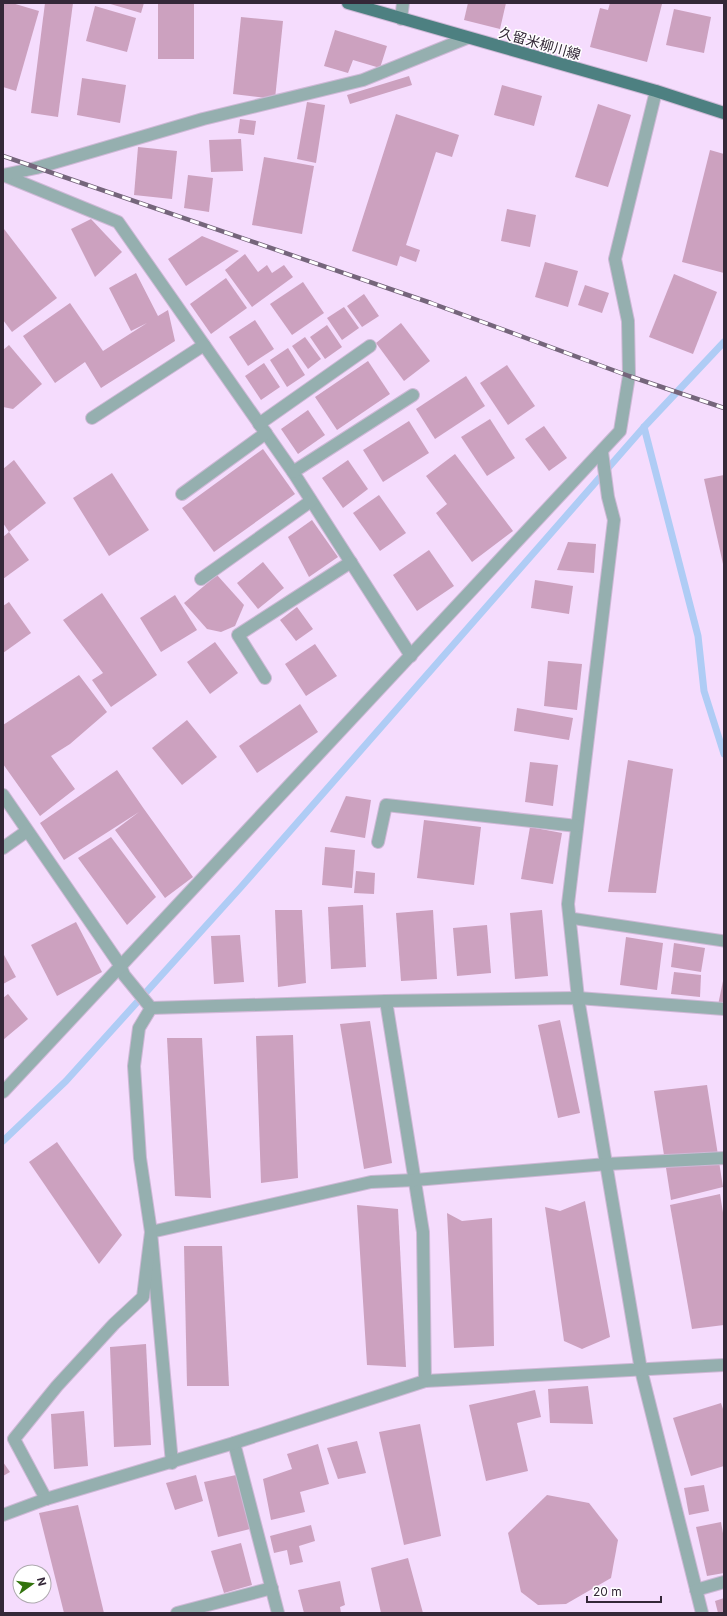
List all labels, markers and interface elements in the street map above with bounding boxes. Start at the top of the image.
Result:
street label: 久留米柳川線 [497,23,583,63]
north arrow [12,1564,52,1604]
text: N [34,1576,50,1587]
scale bar [587,1578,661,1604]
text: 20 m [593,1584,622,1599]

